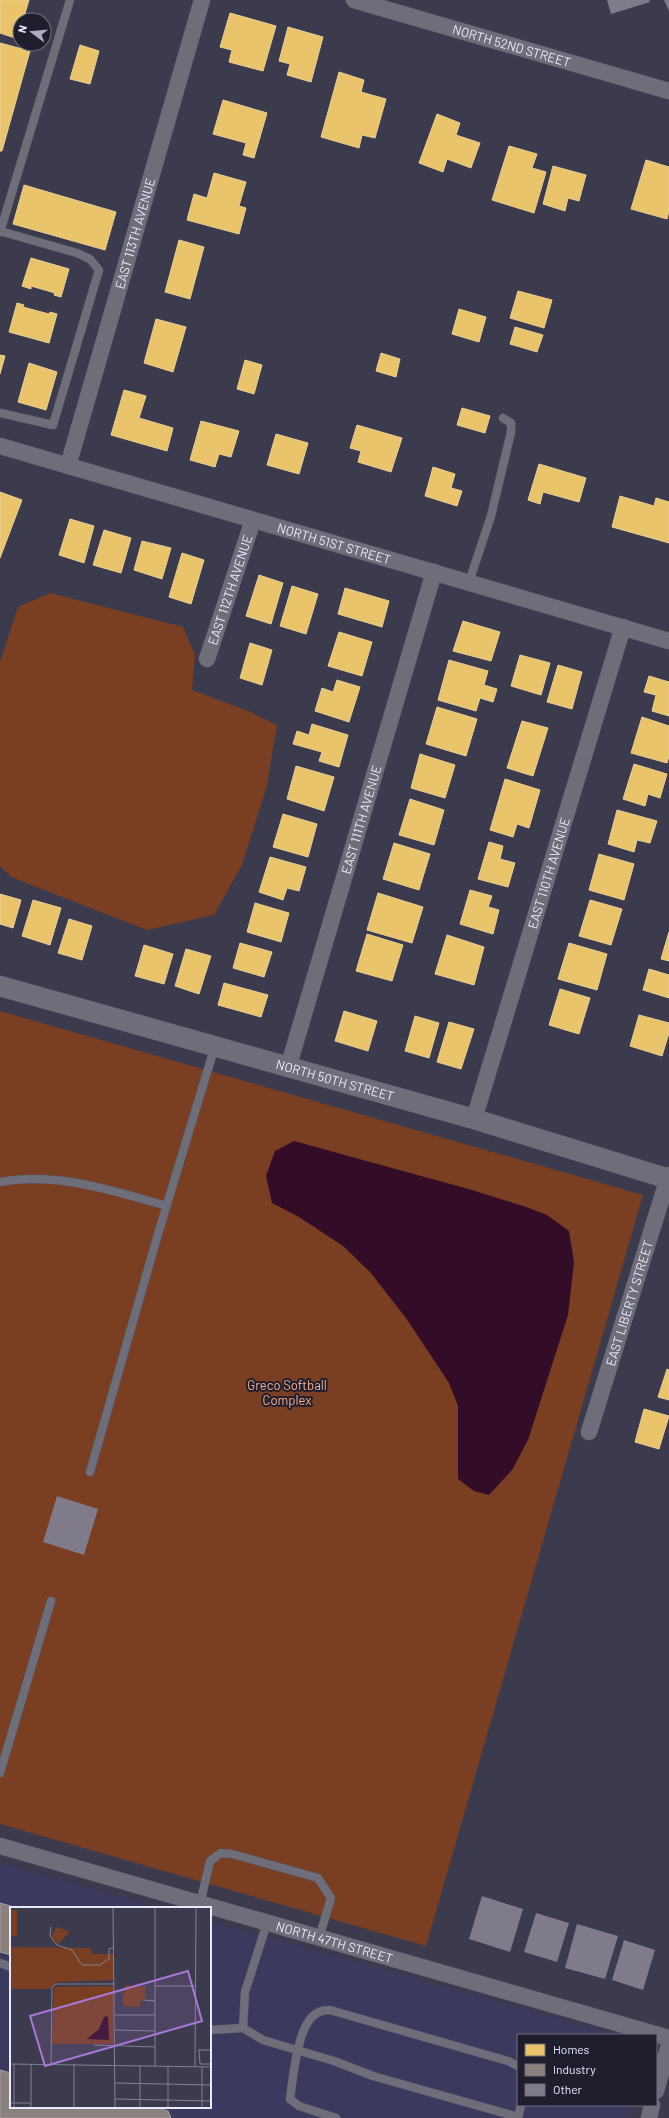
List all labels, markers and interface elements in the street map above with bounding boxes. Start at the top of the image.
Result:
north arrow [12,12,52,52]
street label: NORTH 52ND STREET [451,21,572,70]
text: N [15,24,29,34]
street label: EAST 113TH AVENUE [111,176,158,291]
street label: NORTH 51ST STREET [275,519,393,567]
street label: EAST 112TH AVENUE [204,532,256,647]
street label: EAST 111TH AVENUE [338,763,385,876]
street label: EAST 110TH AVENUE [524,815,573,931]
street label: NORTH 50TH STREET [274,1056,396,1104]
street label: EAST LIBERTY STREET [602,1238,656,1368]
park label: Greco Softball Complex [247,1377,327,1408]
inset map [10,1907,211,2108]
street label: NORTH 47TH STREET [274,1918,395,1966]
legend [517,2034,657,2106]
text: Homes [553,2042,590,2056]
text: Industry [553,2062,596,2076]
text: Other [553,2082,583,2096]

